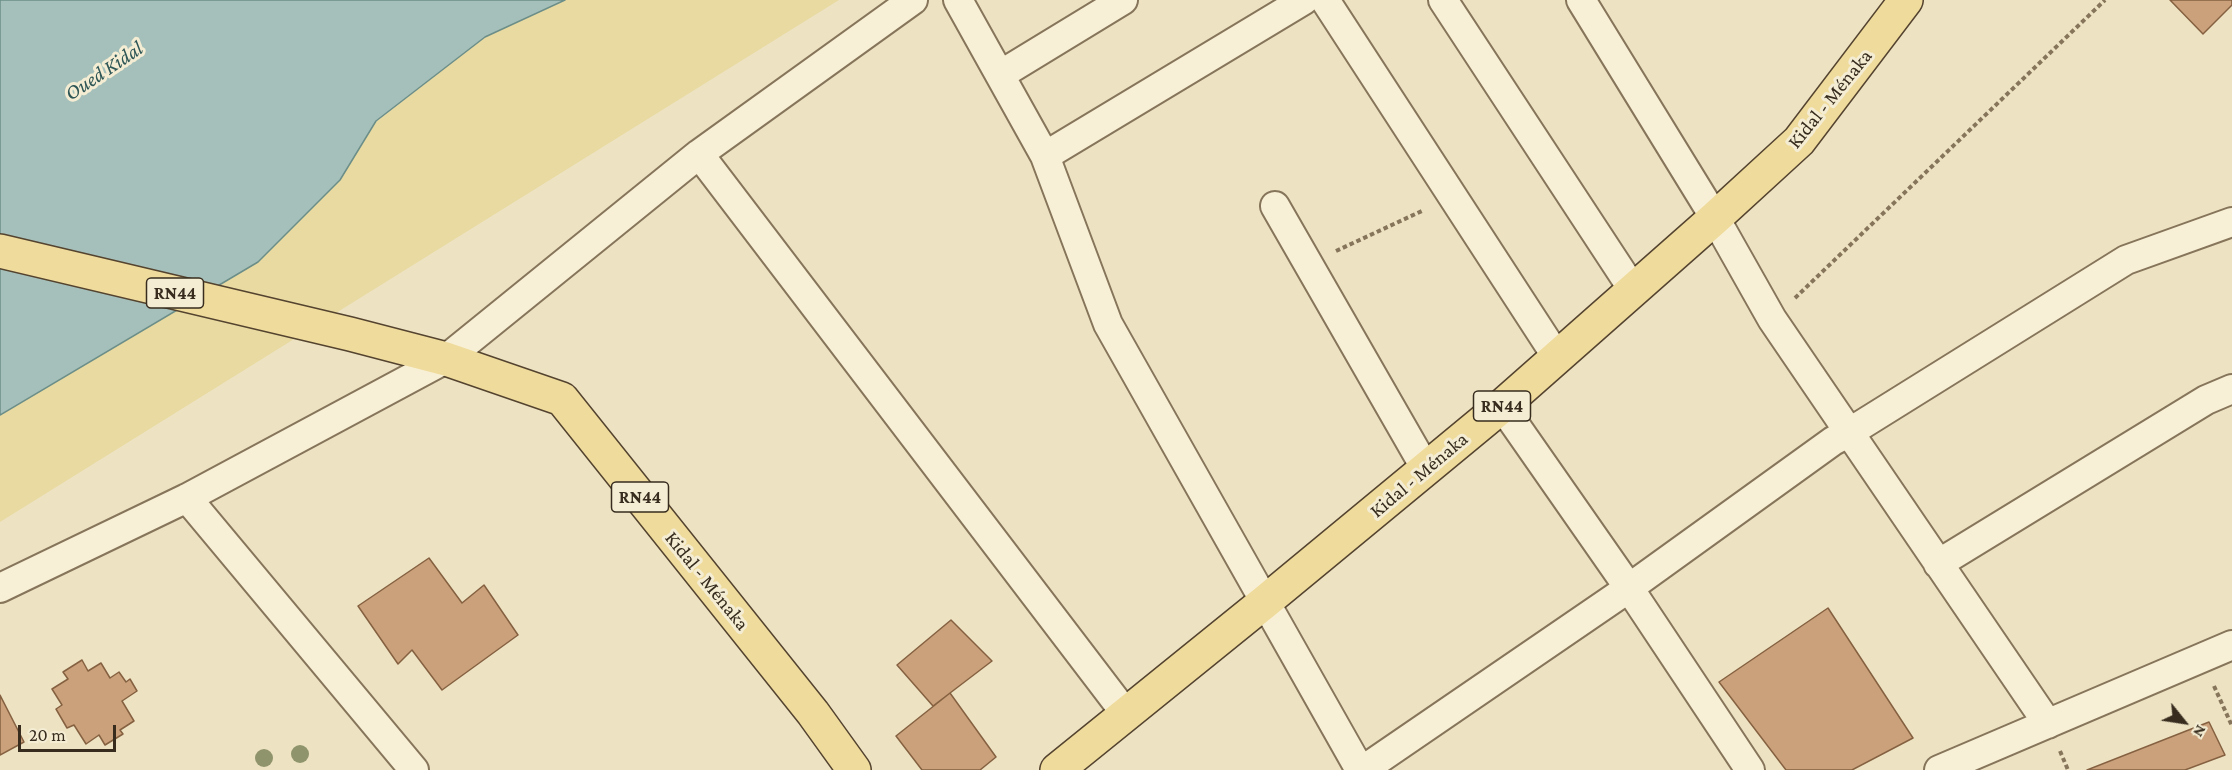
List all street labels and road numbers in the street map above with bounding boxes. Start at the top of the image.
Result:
street label: Kidal - Ménaka [1783,45,1877,153]
road number: RN44 [146,278,204,308]
road number: RN44 [1474,391,1530,421]
street label: Kidal - Ménaka [1365,427,1473,523]
road number: RN44 [612,482,668,512]
street label: Kidal - Ménaka [660,527,754,635]

